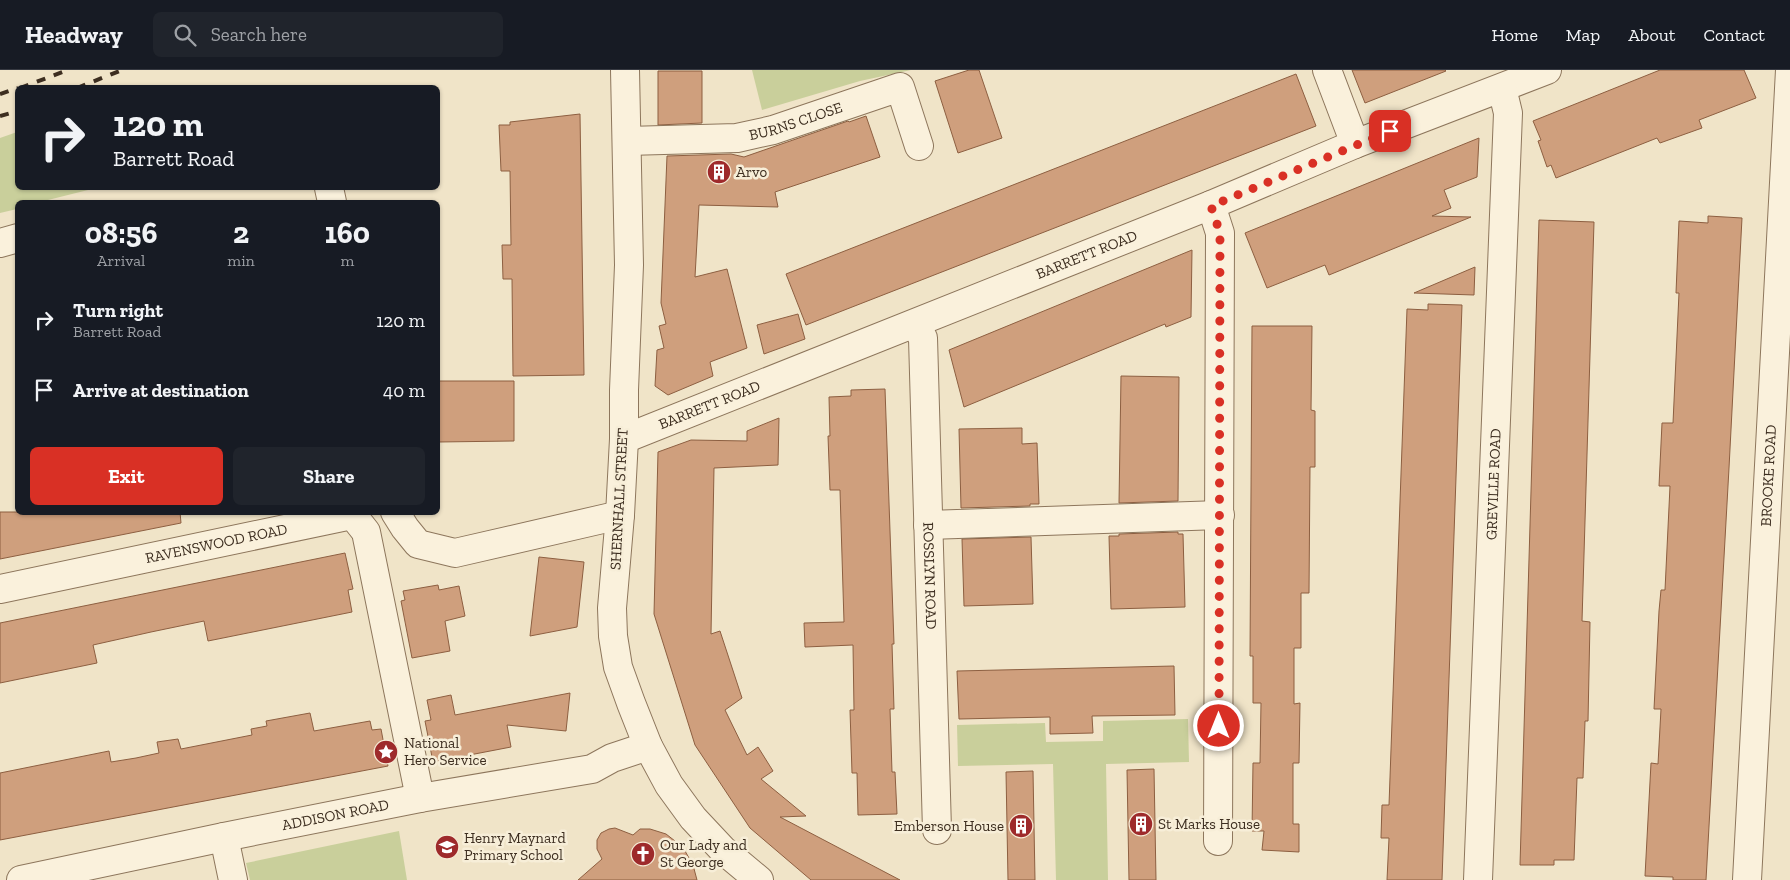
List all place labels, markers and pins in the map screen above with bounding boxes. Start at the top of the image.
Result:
pin [1369,110,1411,152]
building icon: Arvo [706,159,732,185]
place label: Arvo [736,163,767,181]
place label: National Hero Service [404,734,487,769]
place icon: National Hero Service [373,739,399,765]
building icon: St Marks House [1128,811,1154,837]
building icon: Emberson House [1008,813,1034,839]
place label: St Marks House [1158,815,1260,833]
place label: Emberson House [894,817,1004,835]
place label: Henry Maynard Primary School [464,829,566,864]
school or university icon: Henry Maynard Primary School [434,834,460,860]
place label: Our Lady and St George [660,836,748,871]
church icon: Our Lady and St George [630,841,656,867]

